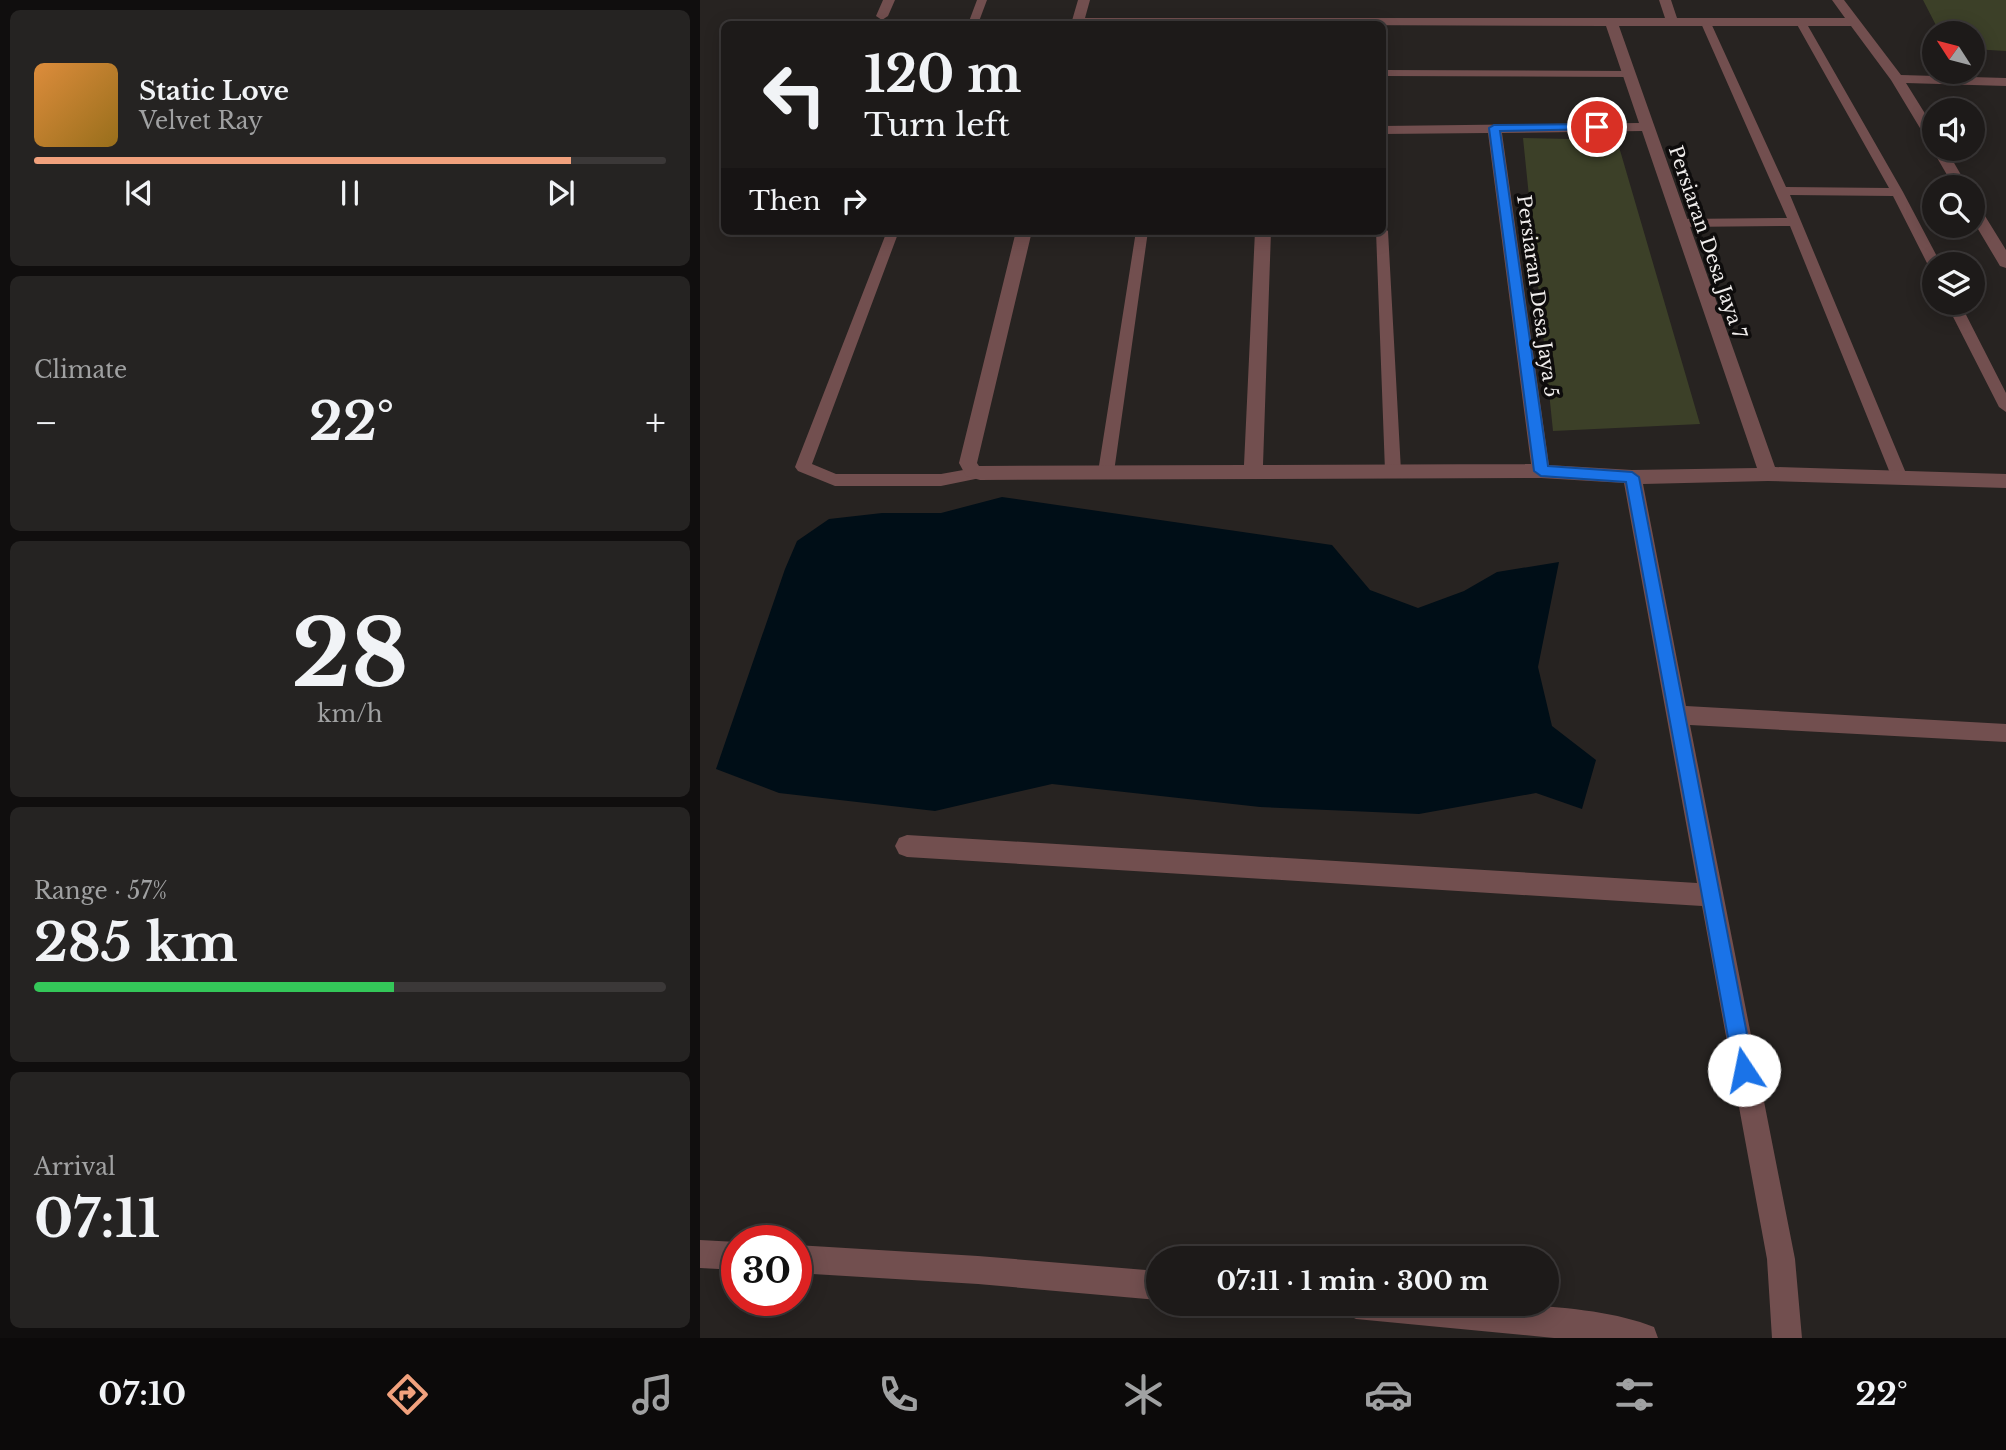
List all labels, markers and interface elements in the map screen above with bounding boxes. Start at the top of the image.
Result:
north arrow [1922,21,1984,84]
map controls [1922,21,1985,315]
text: 120 m [864,44,1022,105]
icon: left [749,49,840,140]
text: Static Love [139,75,289,107]
pin [1567,97,1627,157]
button: sound [1922,98,1985,161]
text: Turn left [864,105,1010,145]
text: Velvet Ray [139,107,263,135]
icon: arrive [1578,108,1616,146]
street label: Persiaran Desa Jaya 7 [1664,143,1752,342]
icon: previous [120,174,158,212]
icon: pause [331,174,369,212]
icon: next [542,174,580,212]
button: search [1922,175,1985,238]
icon: right [835,182,873,220]
text: Then [749,185,821,217]
street label: Persiaran Desa Jaya 5 [1512,194,1563,399]
button: layers [1922,252,1985,315]
text: Climate [34,356,127,384]
text: 22° [309,390,394,454]
text: − [34,399,58,446]
text: + [645,399,666,446]
text: 28 [291,598,409,711]
text: km/h [317,700,383,728]
text: Range · 57% [34,877,167,905]
text: 285 km [34,911,238,975]
position arrow [1707,1033,1781,1107]
text: Arrival [34,1153,115,1181]
text: 07:11 [34,1187,160,1251]
speed limit sign: 30 [721,1225,812,1316]
text: 07:11 · 1 min · 300 m [1216,1265,1489,1297]
icon: directions [383,1370,432,1419]
icon: music [628,1370,677,1419]
icon: phone [874,1370,923,1419]
icon: climate [1119,1370,1168,1419]
icon: car [1364,1370,1413,1419]
icon: filters [1610,1370,1659,1419]
text: 07:10 [98,1374,186,1414]
text: 22° [1855,1374,1908,1414]

